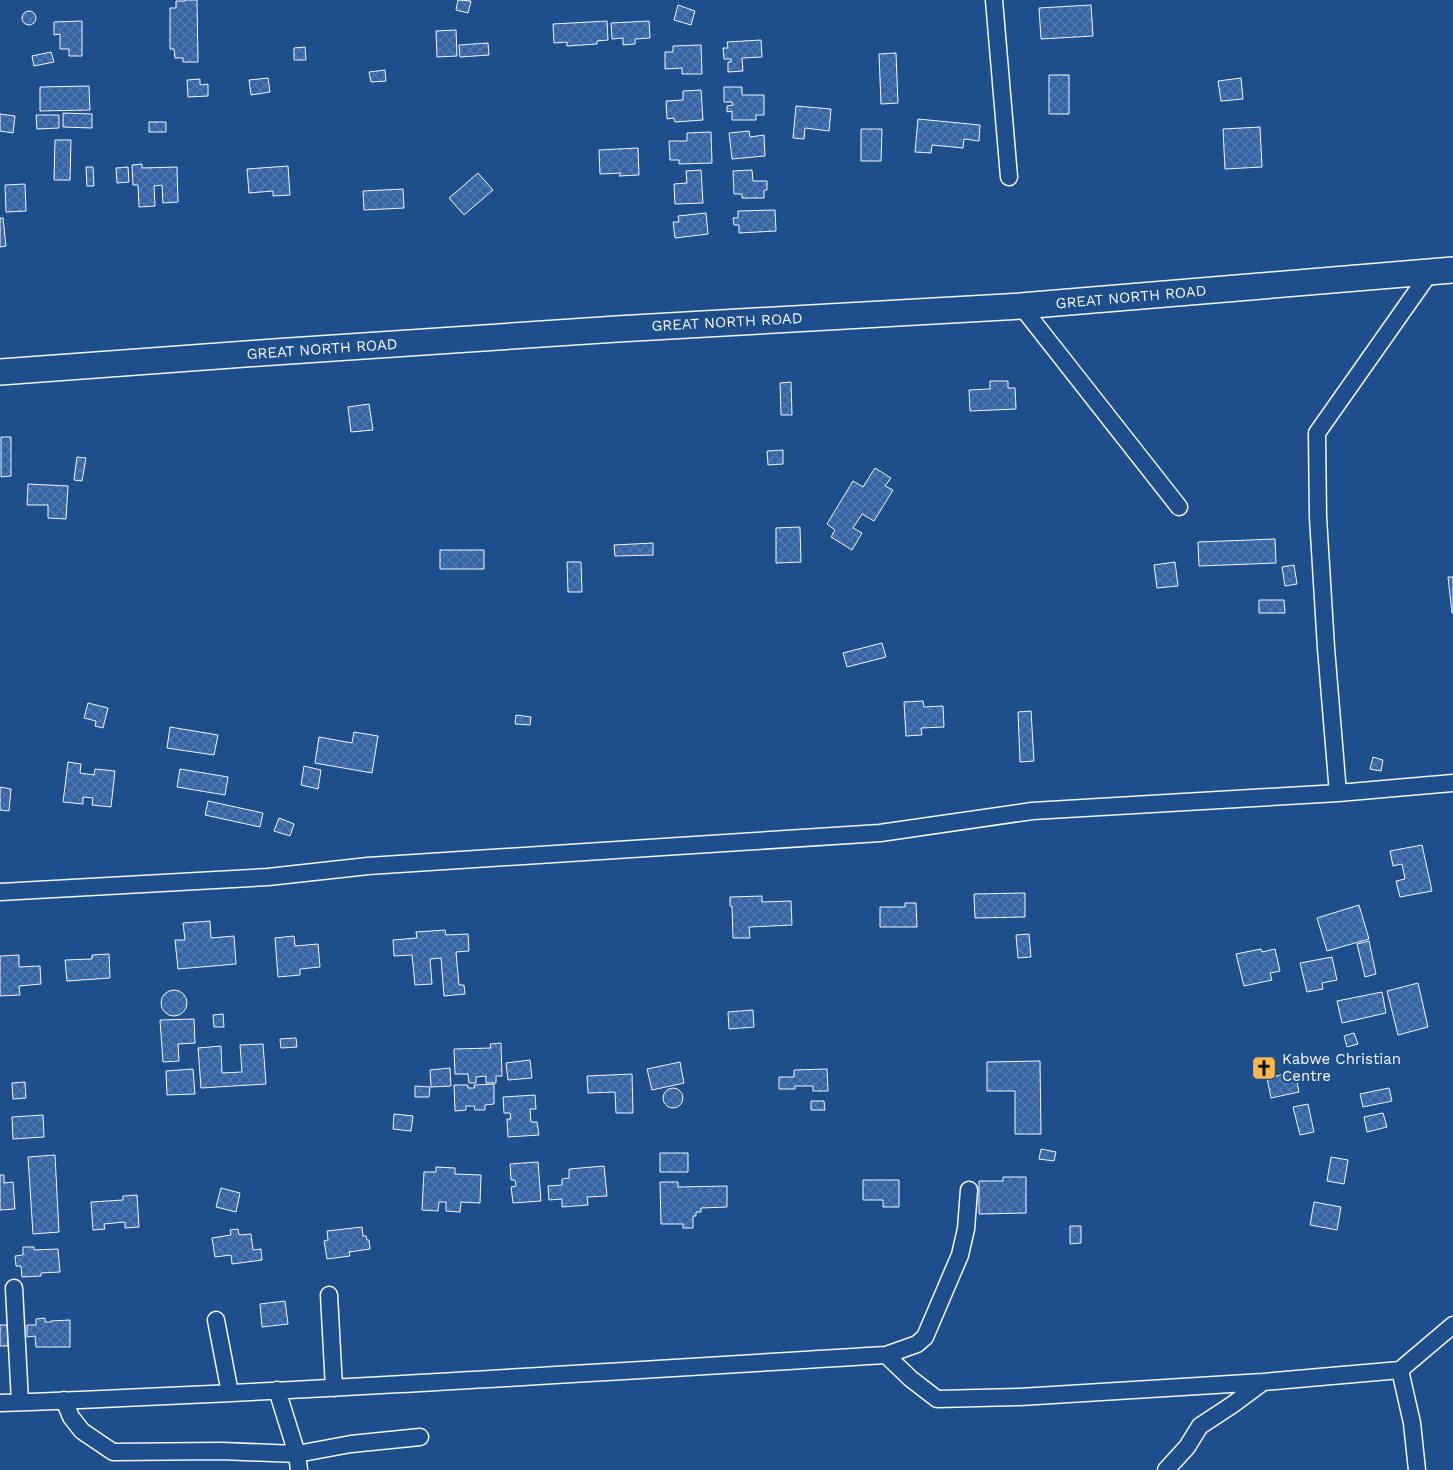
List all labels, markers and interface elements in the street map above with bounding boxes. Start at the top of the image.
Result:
street label: GREAT NORTH ROAD [1055,281,1207,313]
street label: GREAT NORTH ROAD [651,309,803,335]
street label: GREAT NORTH ROAD [246,335,398,363]
place label: Kabwe Christian Centre [1282,1050,1401,1085]
church icon: Kabwe Christian Centre [1251,1055,1277,1081]

